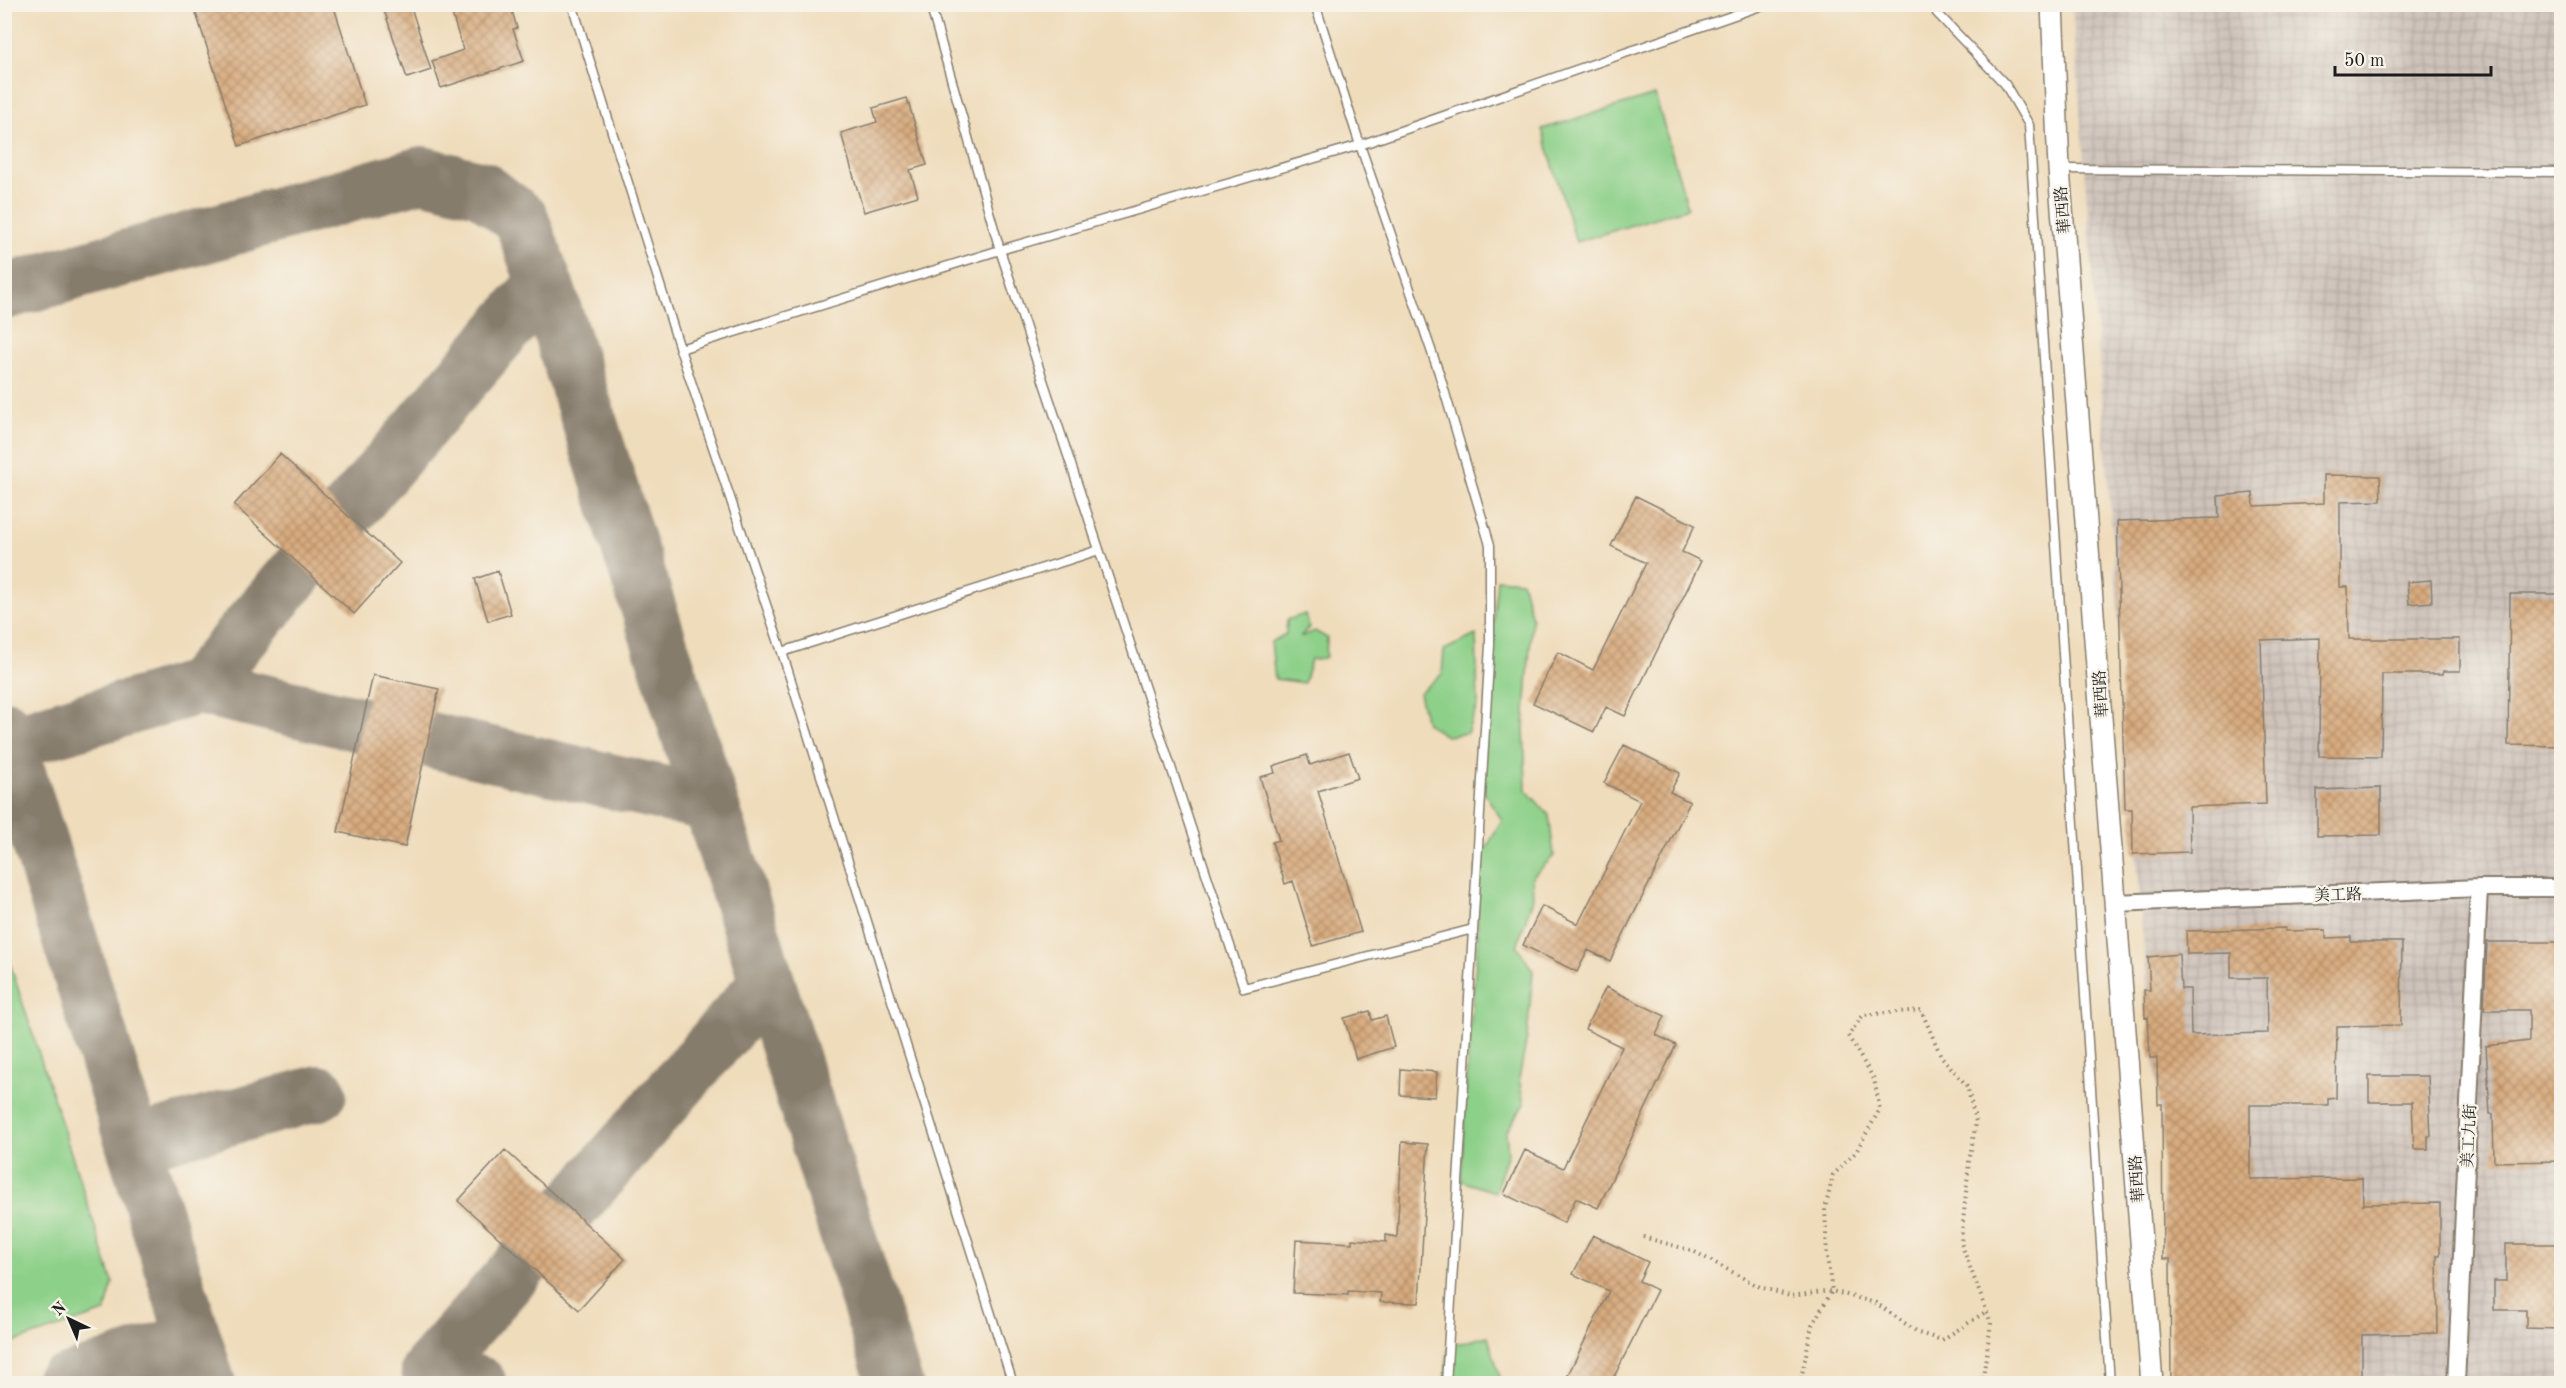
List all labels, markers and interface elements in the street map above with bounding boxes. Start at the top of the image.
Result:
scale bar [2335,39,2491,77]
text: 50 m [2344,52,2384,70]
street label: 華西路 [2052,185,2074,235]
street label: 華西路 [2090,669,2112,719]
street label: 美工路 [2314,885,2362,905]
street label: 美工九街 [2458,1104,2480,1168]
street label: 華西路 [2126,1154,2148,1204]
north arrow [39,1289,99,1349]
text: N [50,1299,70,1320]

